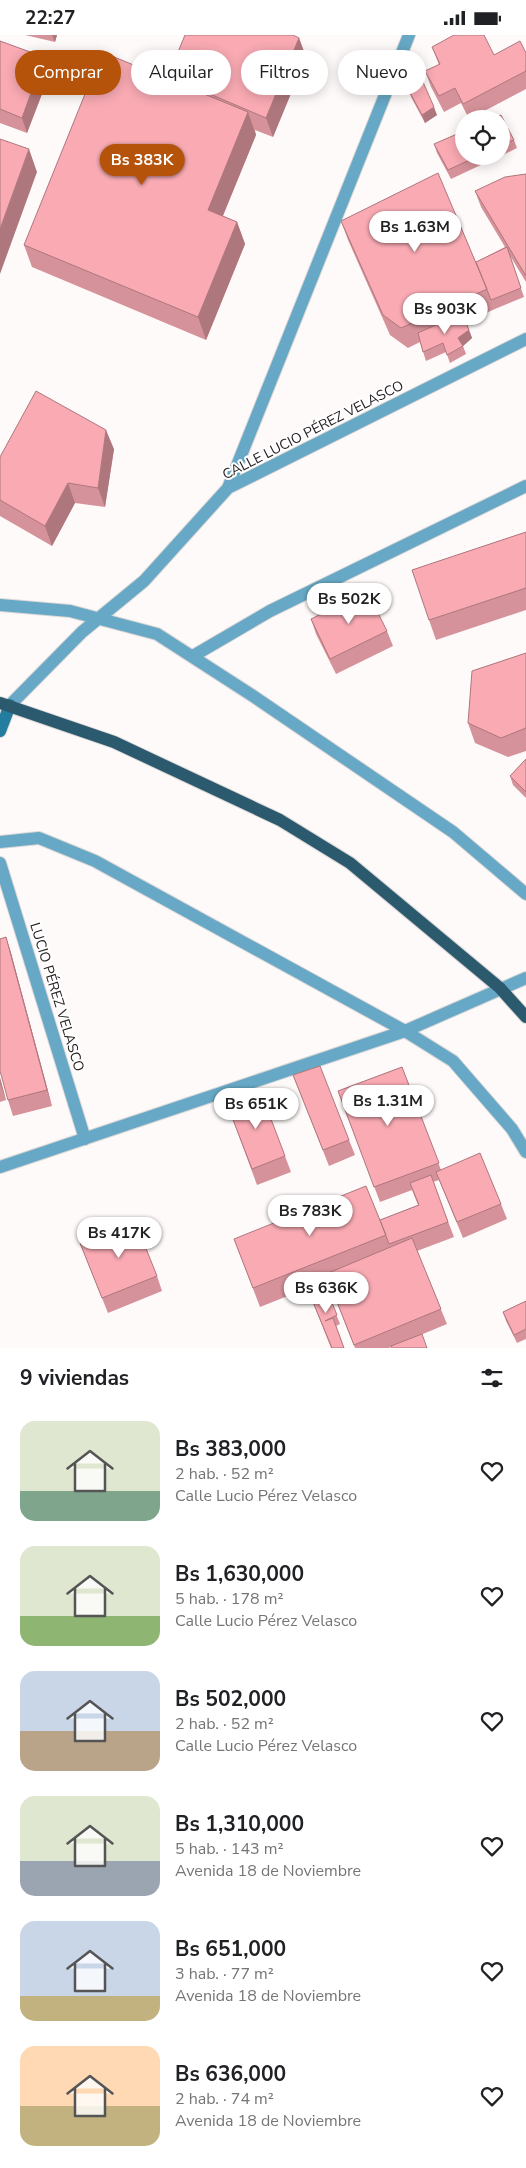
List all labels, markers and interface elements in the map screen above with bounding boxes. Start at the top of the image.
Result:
text: 22:27 [25,5,75,31]
chip: Comprar [15,50,121,95]
chip: Alquilar [131,50,231,95]
chip: Filtros [241,50,328,95]
chip: Nuevo [338,50,426,95]
map controls [455,110,510,165]
button: locate [455,110,510,165]
pin: Bs 383K [96,143,188,186]
text: Bs 383K [111,149,173,171]
pin: Bs 1.63M [363,211,467,253]
text: Bs 1.63M [380,216,450,238]
pin: Bs 903K [399,293,491,335]
text: Bs 903K [414,298,476,320]
street label: CALLE LUCIO PÉREZ VELASCO [219,376,407,484]
pin: Bs 502K [303,583,395,625]
text: Bs 502K [318,588,380,610]
street label: LUCIO PÉREZ VELASCO [25,920,89,1074]
pin: Bs 1.31M [336,1085,440,1127]
pin: Bs 651K [210,1087,302,1130]
text: Bs 1.31M [353,1090,423,1112]
text: Bs 651K [225,1093,287,1115]
pin: Bs 783K [264,1195,356,1237]
text: Bs 783K [279,1200,341,1222]
pin: Bs 417K [73,1217,165,1259]
text: Bs 417K [88,1222,150,1244]
pin: Bs 636K [280,1271,372,1314]
text: Bs 636K [295,1277,357,1299]
text: 9 viviendas [20,1364,129,1392]
icon: filters [478,1364,506,1392]
text: Bs 383,000 [175,1435,286,1463]
icon: home [60,1441,120,1501]
icon: heart [478,1457,506,1485]
text: 2 hab. · 52 m² [175,1463,274,1485]
text: Calle Lucio Pérez Velasco [175,1485,357,1507]
text: Bs 1,630,000 [175,1560,304,1588]
icon: home [60,1566,120,1626]
icon: heart [478,1582,506,1610]
text: 5 hab. · 178 m² [175,1588,283,1610]
text: Calle Lucio Pérez Velasco [175,1610,357,1632]
text: Bs 502,000 [175,1685,286,1713]
icon: home [60,1691,120,1751]
icon: heart [478,1707,506,1735]
text: 2 hab. · 52 m² [175,1713,274,1735]
text: Calle Lucio Pérez Velasco [175,1735,357,1757]
text: Bs 1,310,000 [175,1810,304,1838]
icon: home [60,1816,120,1876]
icon: heart [478,1832,506,1860]
text: 5 hab. · 143 m² [175,1838,283,1860]
text: Avenida 18 de Noviembre [175,1860,361,1882]
text: Bs 651,000 [175,1935,286,1963]
icon: home [60,1941,120,2001]
icon: heart [478,1957,506,1985]
text: 3 hab. · 77 m² [175,1963,274,1985]
text: Avenida 18 de Noviembre [175,1985,361,2007]
text: Bs 636,000 [175,2060,286,2088]
icon: home [60,2066,120,2126]
icon: heart [478,2082,506,2110]
text: 2 hab. · 74 m² [175,2088,274,2110]
text: Avenida 18 de Noviembre [175,2110,361,2132]

